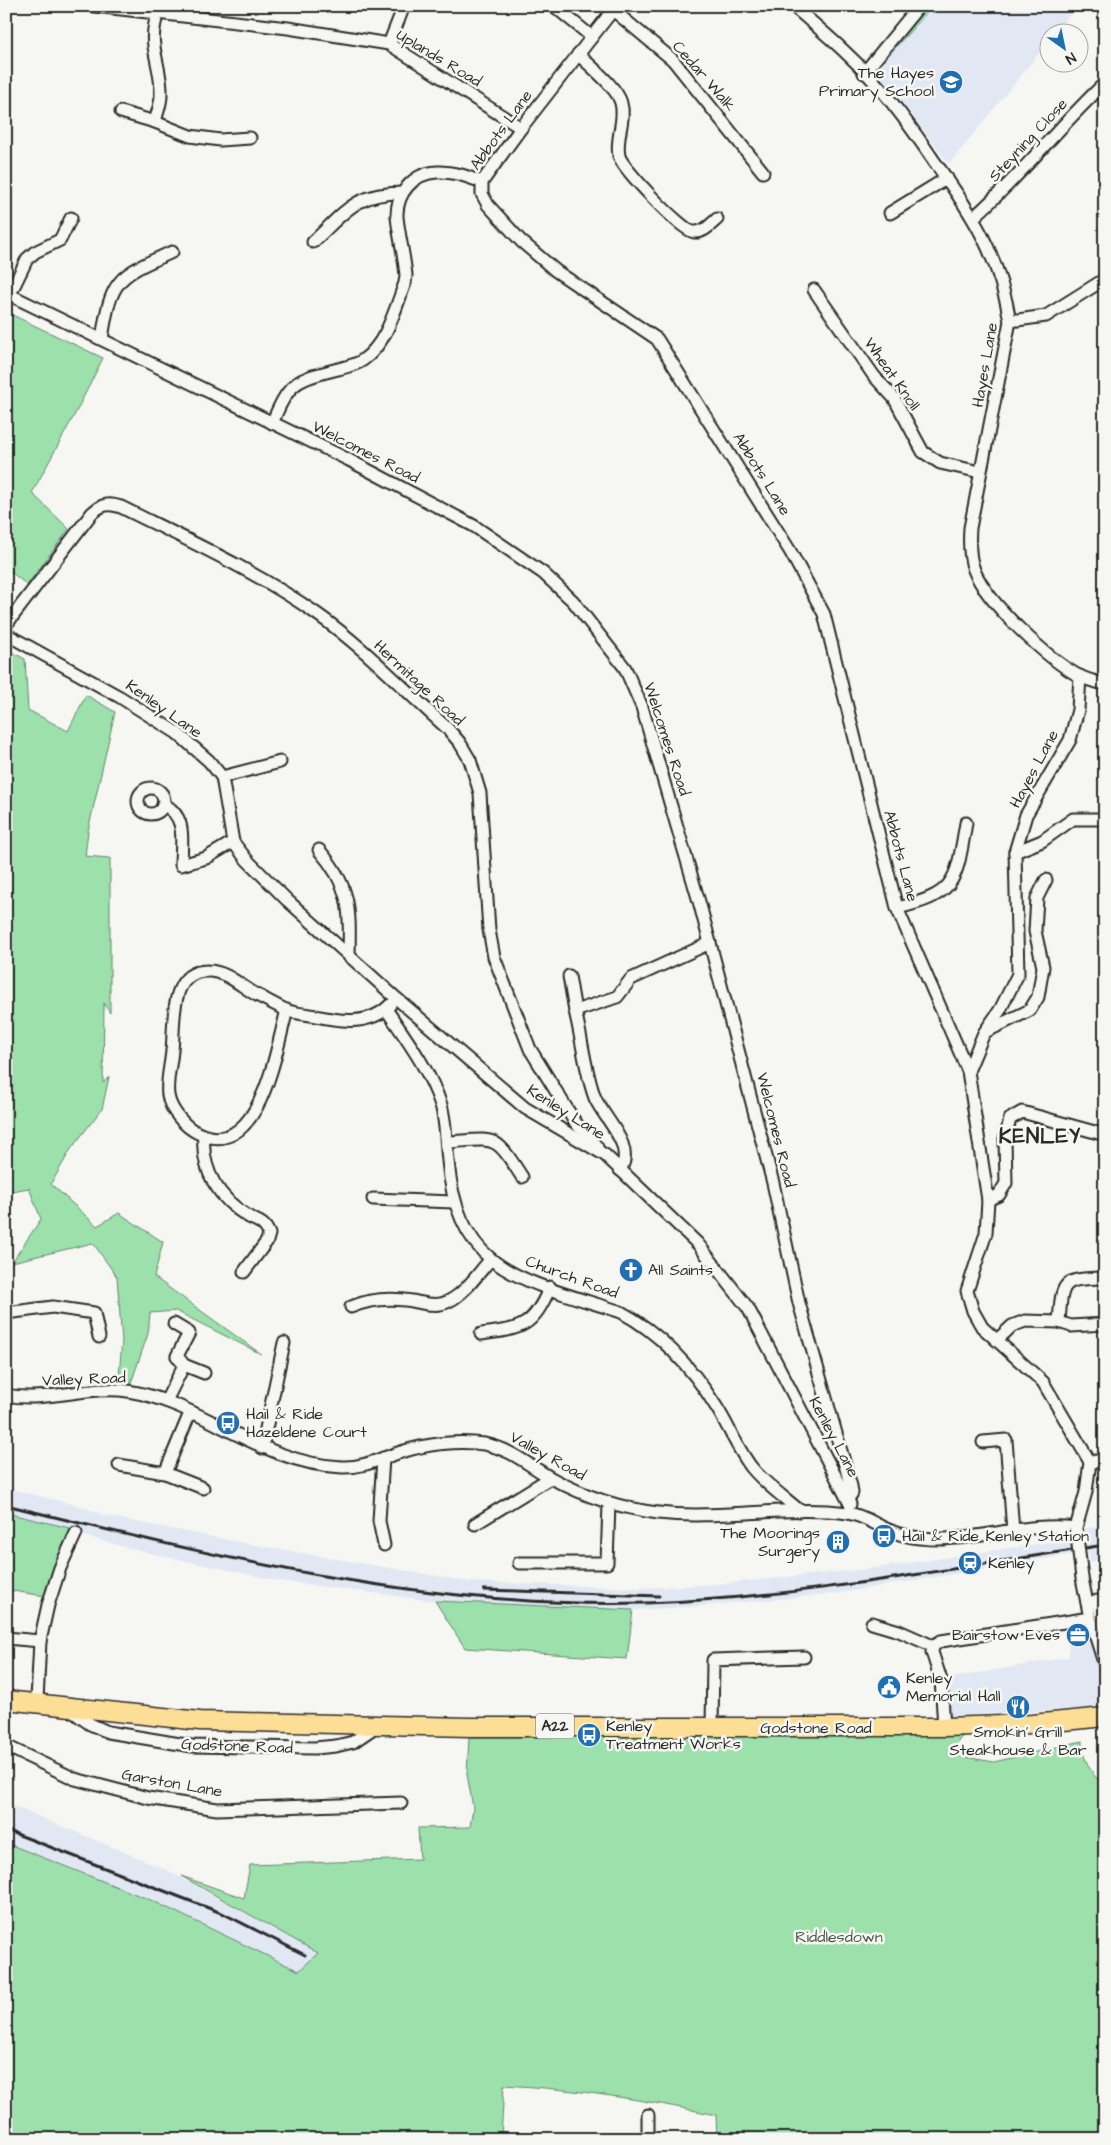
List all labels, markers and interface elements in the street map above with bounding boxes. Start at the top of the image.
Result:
north arrow [1038,22,1088,72]
street label: Uplands Road [392,24,486,92]
street label: Cedar Walk [667,36,741,116]
text: N [1061,47,1080,69]
place label: The Hayes Primary School [819,62,934,103]
school or university icon: The Hayes Primary School [938,69,964,95]
street label: Abbots Lane [464,85,538,174]
street label: Steyning Close [984,93,1073,187]
street label: Hayes Lane [967,321,1004,409]
street label: Wheat Knoll [859,333,925,415]
street label: Welcomes Road [309,415,423,489]
street label: Abbots Lane [728,428,796,520]
street label: Hermitage Road [368,635,469,732]
street label: Kenley Lane [121,675,207,744]
street label: Welcomes Road [638,680,696,798]
street label: Hayes Lane [1004,726,1065,812]
street label: Abbots Lane [878,808,924,905]
street label: Welcomes Road [751,1070,801,1190]
street label: Kenley Lane [522,1079,610,1146]
district label: KENLEY [999,1122,1081,1151]
street label: Church Road [522,1250,622,1304]
church icon: All Saints [618,1257,644,1283]
place label: All Saints [648,1259,713,1281]
street label: Valley Road [42,1367,126,1392]
street label: Kenley Lane [803,1393,865,1482]
place label: Hail & Ride Hazeldene Court [246,1403,367,1443]
bus stop icon: Hail & Ride Hazeldene Court [215,1410,241,1436]
street label: Valley Road [506,1426,590,1487]
place label: The Moorings Surgery [720,1522,820,1563]
bus stop icon: Hail & Ride Kenley Station [871,1523,897,1549]
place label: Hail & Ride Kenley Station [902,1525,1089,1548]
building icon: The Moorings Surgery [825,1529,851,1555]
station icon: Kenley [957,1550,983,1576]
place label: Kenley [988,1552,1035,1575]
office icon: Bairstow Eves [1065,1622,1091,1648]
place label: Bairstow Eves [952,1624,1060,1646]
place label: Kenley Memorial Hall [906,1667,1001,1707]
public building icon: Kenley Memorial Hall [876,1674,902,1700]
restaurant icon: Smokin' Grill Steakhouse & Bar [1005,1694,1031,1720]
road number: A22 [536,1714,574,1738]
place label: Kenley Treatment Works [606,1715,741,1755]
street label: Godstone Road [760,1717,872,1739]
place label: Smokin' Grill Steakhouse & Bar [950,1721,1087,1761]
bus stop icon: Kenley Treatment Works [576,1722,602,1748]
street label: Godstone Road [181,1733,293,1759]
street label: Garston Lane [120,1763,224,1803]
park label: Riddlesdown [795,1926,883,1948]

